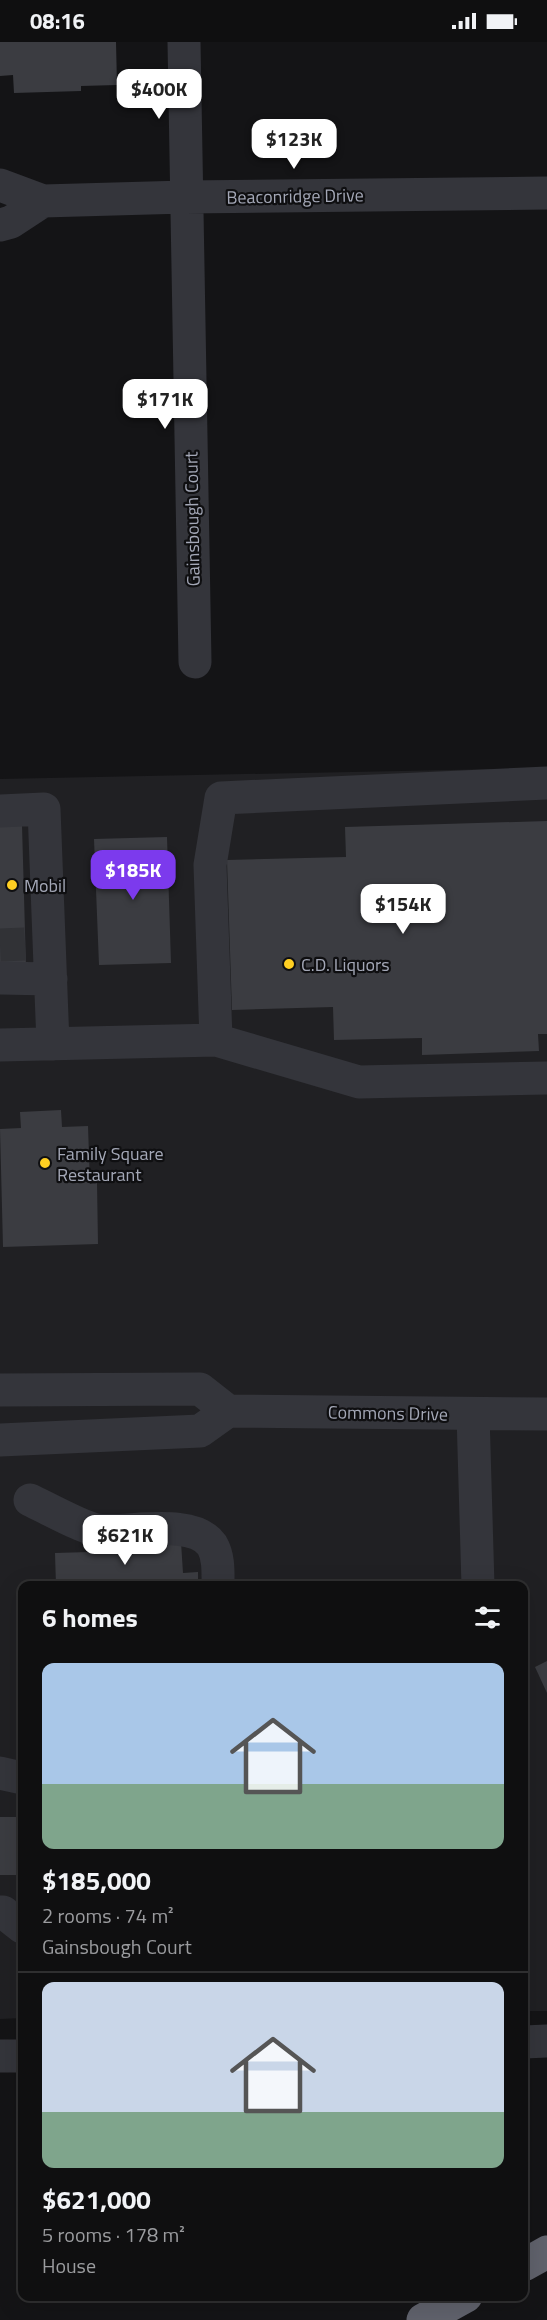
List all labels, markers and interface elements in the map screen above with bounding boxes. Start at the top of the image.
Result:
text: 08:16 [30,4,85,38]
pin: $400K [117,69,201,120]
text: $400K [131,73,187,104]
pin: $123K [252,119,336,170]
text: $123K [266,123,322,154]
street label: Beaconridge Drive [226,181,364,211]
pin: $171K [123,379,207,430]
text: $171K [137,383,193,414]
street label: Gainsbough Court [177,451,207,587]
pin: $185K [91,850,175,901]
text: $185K [105,854,161,885]
place label: Mobil [24,872,66,899]
marker: Mobil [5,878,19,892]
pin: $154K [361,884,445,935]
text: $154K [375,888,431,919]
place label: C.D. Liquors [301,951,390,978]
marker: C.D. Liquors [282,957,296,971]
place label: Family Square Restaurant [57,1140,164,1188]
marker: Family Square Restaurant [38,1156,52,1170]
street label: Commons Drive [328,1398,448,1428]
pin: $621K [83,1515,167,1566]
text: $621K [97,1519,153,1550]
text: 6 homes [42,1598,138,1637]
icon: filters [471,1601,504,1634]
icon: home [219,1702,327,1810]
text: $185,000 [42,1861,151,1900]
text: 2 rooms · 74 m² [42,1900,174,1931]
text: Gainsbough Court [42,1931,192,1962]
icon: home [219,2021,327,2129]
text: $621,000 [42,2180,151,2219]
text: 5 rooms · 178 m² [42,2219,185,2250]
text: House [42,2250,96,2281]

